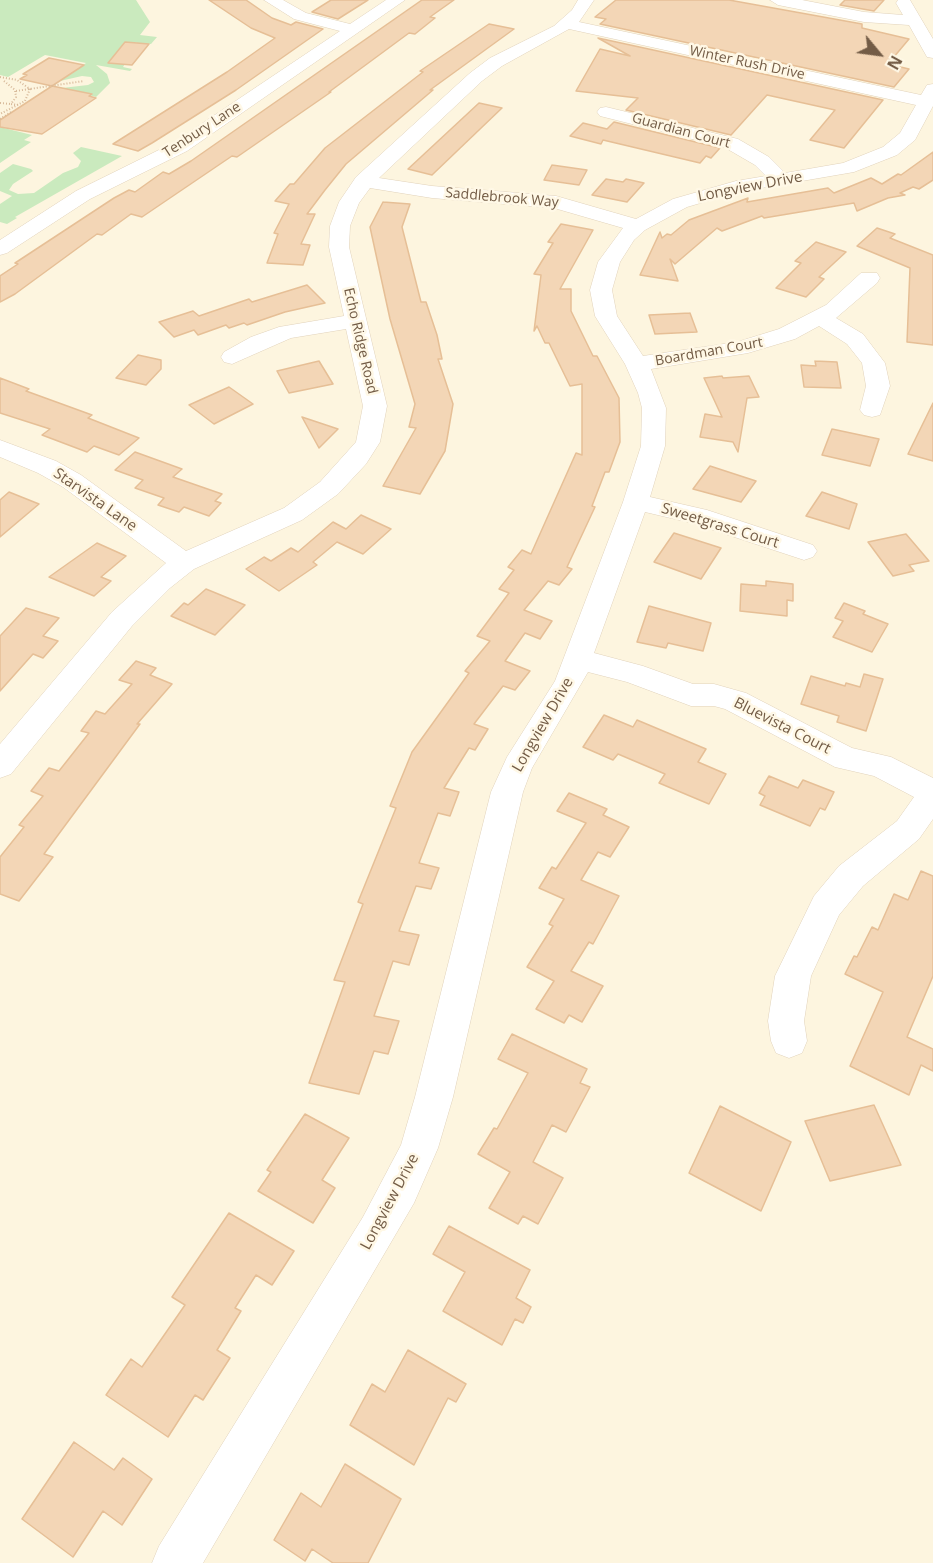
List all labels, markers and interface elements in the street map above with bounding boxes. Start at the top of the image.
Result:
north arrow [849,24,909,84]
street label: Winter Rush Drive [688,43,806,83]
text: N [882,52,908,74]
street label: Tenbury Lane [160,99,244,161]
street label: Guardian Court [630,110,732,152]
street label: Longview Drive [696,168,804,206]
street label: Saddlebrook Way [445,185,559,211]
street label: Echo Ridge Road [340,286,380,396]
street label: Boardman Court [654,334,764,370]
street label: Starvista Lane [50,465,140,535]
street label: Sweetgrass Court [659,500,781,552]
street label: Longview Drive [509,675,577,775]
street label: Bluevista Court [731,694,833,758]
street label: Longview Drive [357,1151,423,1253]

